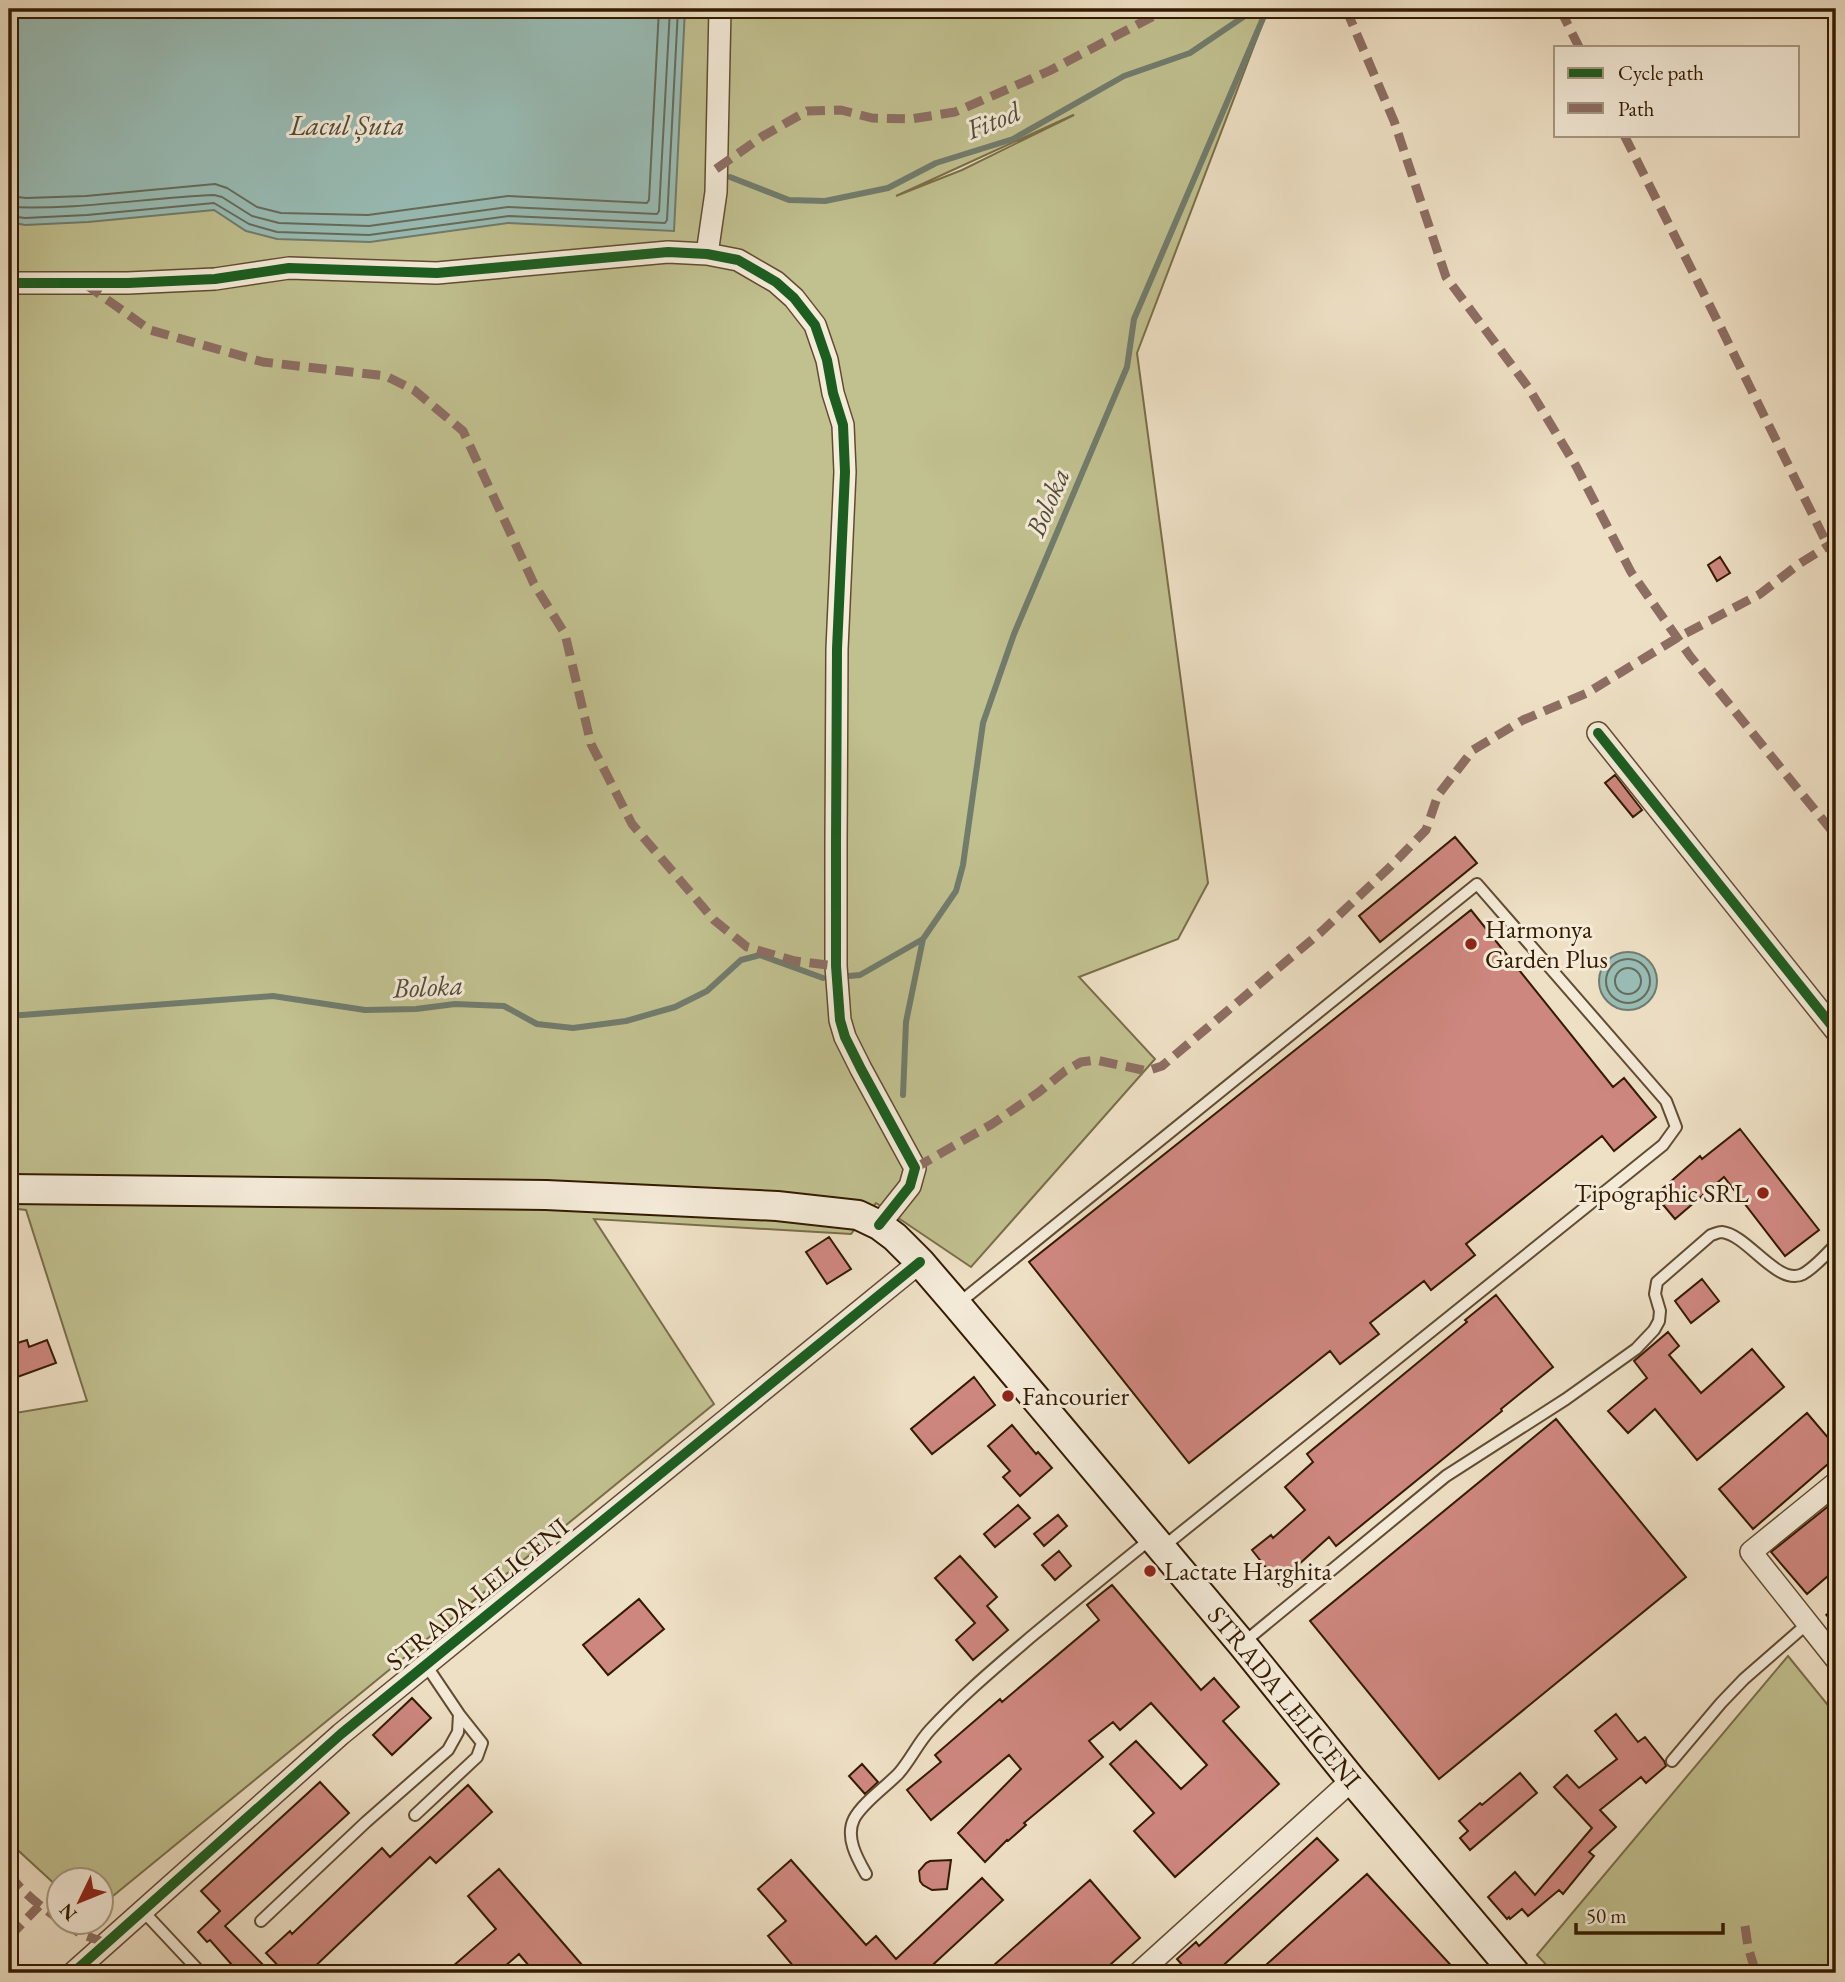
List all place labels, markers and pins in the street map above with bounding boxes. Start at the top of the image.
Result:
place label: Harmonya Garden Plus [1485,912,1608,976]
marker: Harmonya Garden Plus [1463,936,1479,952]
place label: Tipographic SRL [1574,1176,1749,1210]
marker: Tipographic SRL [1755,1185,1771,1201]
place label: Fancourier [1022,1379,1129,1413]
marker: Fancourier [1000,1388,1016,1404]
place label: Lactate Harghita [1164,1554,1333,1588]
marker: Lactate Harghita [1142,1563,1158,1579]

